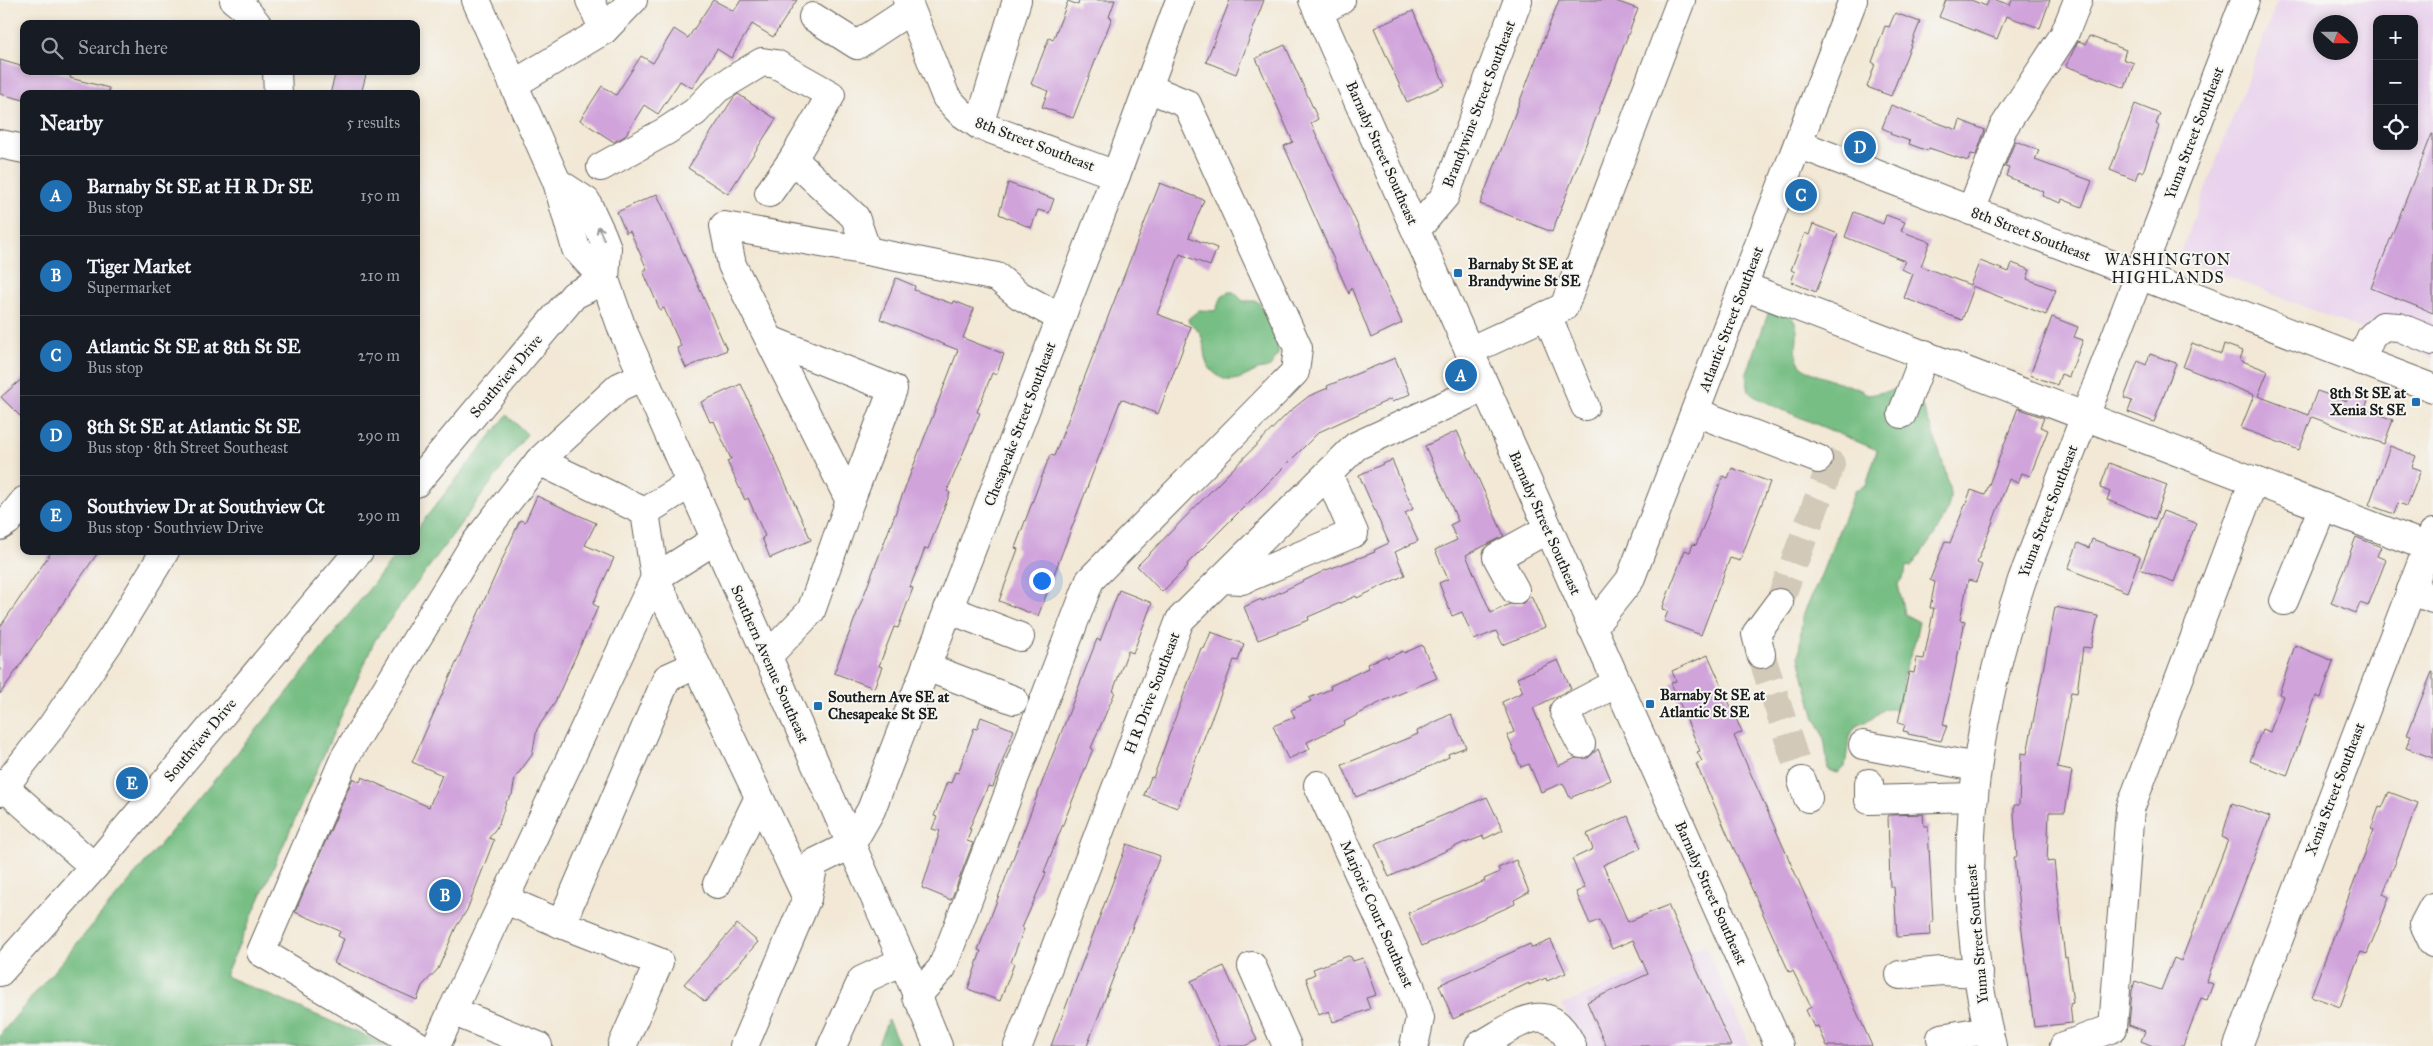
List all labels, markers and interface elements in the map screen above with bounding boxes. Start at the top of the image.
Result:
north arrow [2313,15,2358,60]
map controls [2373,15,2418,150]
button: + [2373,15,2418,60]
street label: Brandywine Street Southeast [1439,17,1519,190]
search box [20,20,420,75]
icon: search [38,34,66,62]
text: Search here [78,36,168,59]
button: − [2373,60,2418,105]
street label: Yuma Street Southeast [2160,64,2228,202]
street label: Barnaby Street Southeast [1342,78,1422,228]
button: locate [2373,105,2418,150]
text: Nearby [40,110,103,136]
text: 5 results [346,113,400,132]
street label: 8th Street Southeast [973,113,1098,175]
pin: D [1844,128,1876,166]
text: Barnaby St SE at H R Dr SE [87,175,313,198]
pin: C [1785,176,1817,214]
text: A [51,186,61,205]
text: 150 m [360,186,400,205]
text: Bus stop [87,198,143,217]
street label: 8th Street Southeast [1969,203,2094,265]
one-way arrow [595,226,605,241]
street label: Atlantic Street Southeast [1695,243,1767,395]
district label: WASHINGTON HIGHLANDS [2105,250,2231,287]
text: Tiger Market [87,255,191,278]
place label: Barnaby St SE at Brandywine St SE [1468,255,1581,291]
text: B [51,266,61,285]
text: 210 m [360,266,400,285]
marker: Barnaby St SE at Brandywine St SE [1452,267,1464,279]
text: Supermarket [87,278,171,297]
street label: Southview Drive [466,331,546,421]
text: Atlantic St SE at 8th St SE [87,335,301,358]
street label: Chesapeake Street Southeast [980,339,1060,509]
text: C [51,346,61,365]
text: 270 m [358,346,400,365]
pin: A [1445,356,1477,394]
text: Bus stop [87,358,143,377]
place label: 8th St SE at Xenia St SE [2329,384,2407,419]
marker: 8th St SE at Xenia St SE [2410,396,2422,408]
text: 8th St SE at Atlantic St SE [87,415,301,438]
text: D [50,426,62,445]
text: 290 m [357,426,400,445]
text: Bus stop · 8th Street Southeast [87,438,289,457]
street label: Yuma Street Southeast [2014,442,2082,580]
street label: Barnaby Street Southeast [1505,448,1585,598]
text: Southview Dr at Southview Ct [87,495,325,518]
text: E [50,506,62,525]
text: 290 m [357,506,400,525]
text: Bus stop · Southview Drive [87,518,263,537]
your location [1029,568,1055,594]
street label: Southern Avenue Southeast [727,582,813,746]
street label: H R Drive Southeast [1120,629,1184,757]
place label: Barnaby St SE at Atlantic St SE [1659,686,1766,721]
place label: Southern Ave SE at Chesapeake St SE [828,688,950,724]
street label: Southview Drive [160,695,240,785]
marker: Barnaby St SE at Atlantic St SE [1644,698,1656,710]
marker: Southern Ave SE at Chesapeake St SE [812,700,824,712]
street label: Xenia Street Southeast [2301,719,2369,858]
pin: E [116,764,148,802]
street label: Barnaby Street Southeast [1671,818,1751,968]
street label: Marjorie Court Southeast [1336,838,1418,991]
street label: Yuma Street Southeast [1962,863,1992,1005]
pin: B [429,876,461,914]

